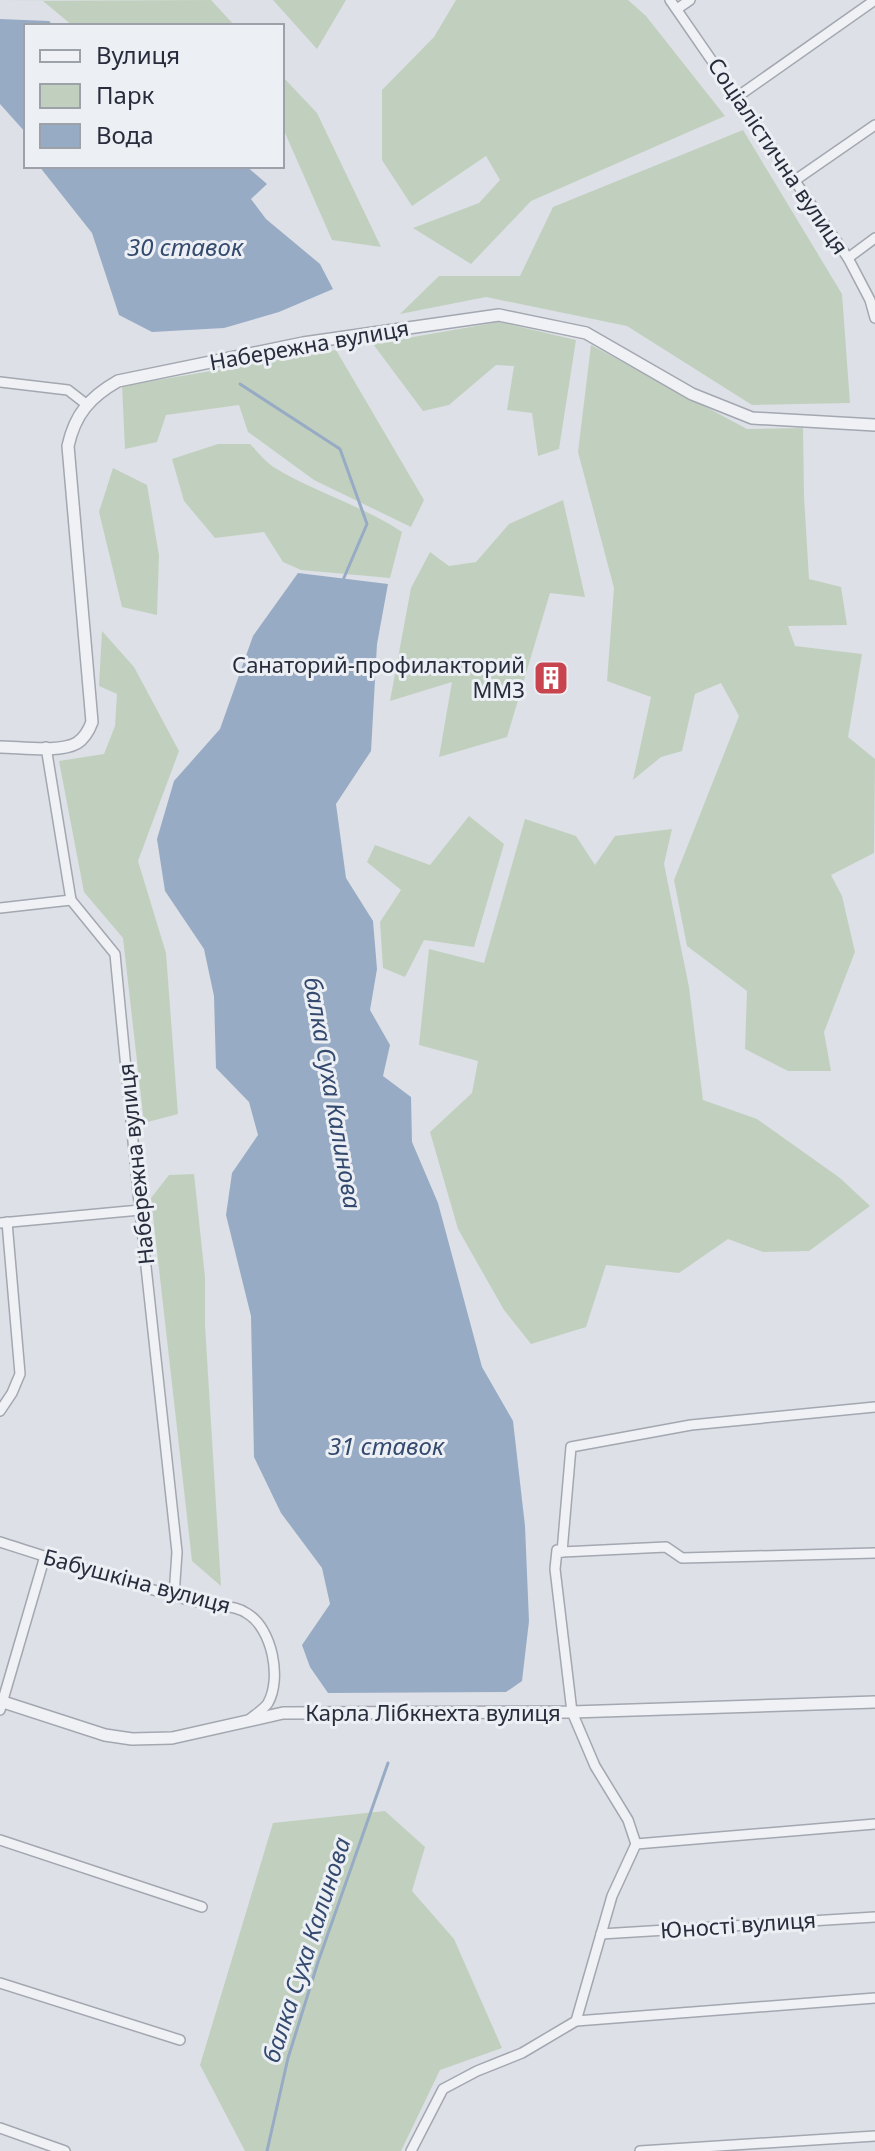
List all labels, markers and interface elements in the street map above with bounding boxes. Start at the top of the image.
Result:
legend [24,24,284,168]
text: Вулиця [96,38,180,71]
street label: Соціалістична вулиця [702,51,856,260]
text: Парк [96,78,155,111]
text: Вода [96,118,154,151]
water label: 30 ставок [127,230,244,263]
street label: Набережна вулиця [207,312,411,376]
place label: Санаторий-профилакторий ММЗ [232,649,525,704]
building icon: Санаторий-профилакторий ММЗ [532,659,570,697]
water label: балка Суха Калинова [297,974,370,1212]
street label: Набережна вулиця [110,1062,160,1266]
water label: 31 ставок [328,1429,445,1462]
street label: Бабушкіна вулиця [40,1541,234,1619]
street label: Карла Лібкнехта вулиця [305,1697,561,1727]
water label: балка Суха Калинова [254,1832,358,2066]
street label: Юності вулиця [659,1904,817,1944]

